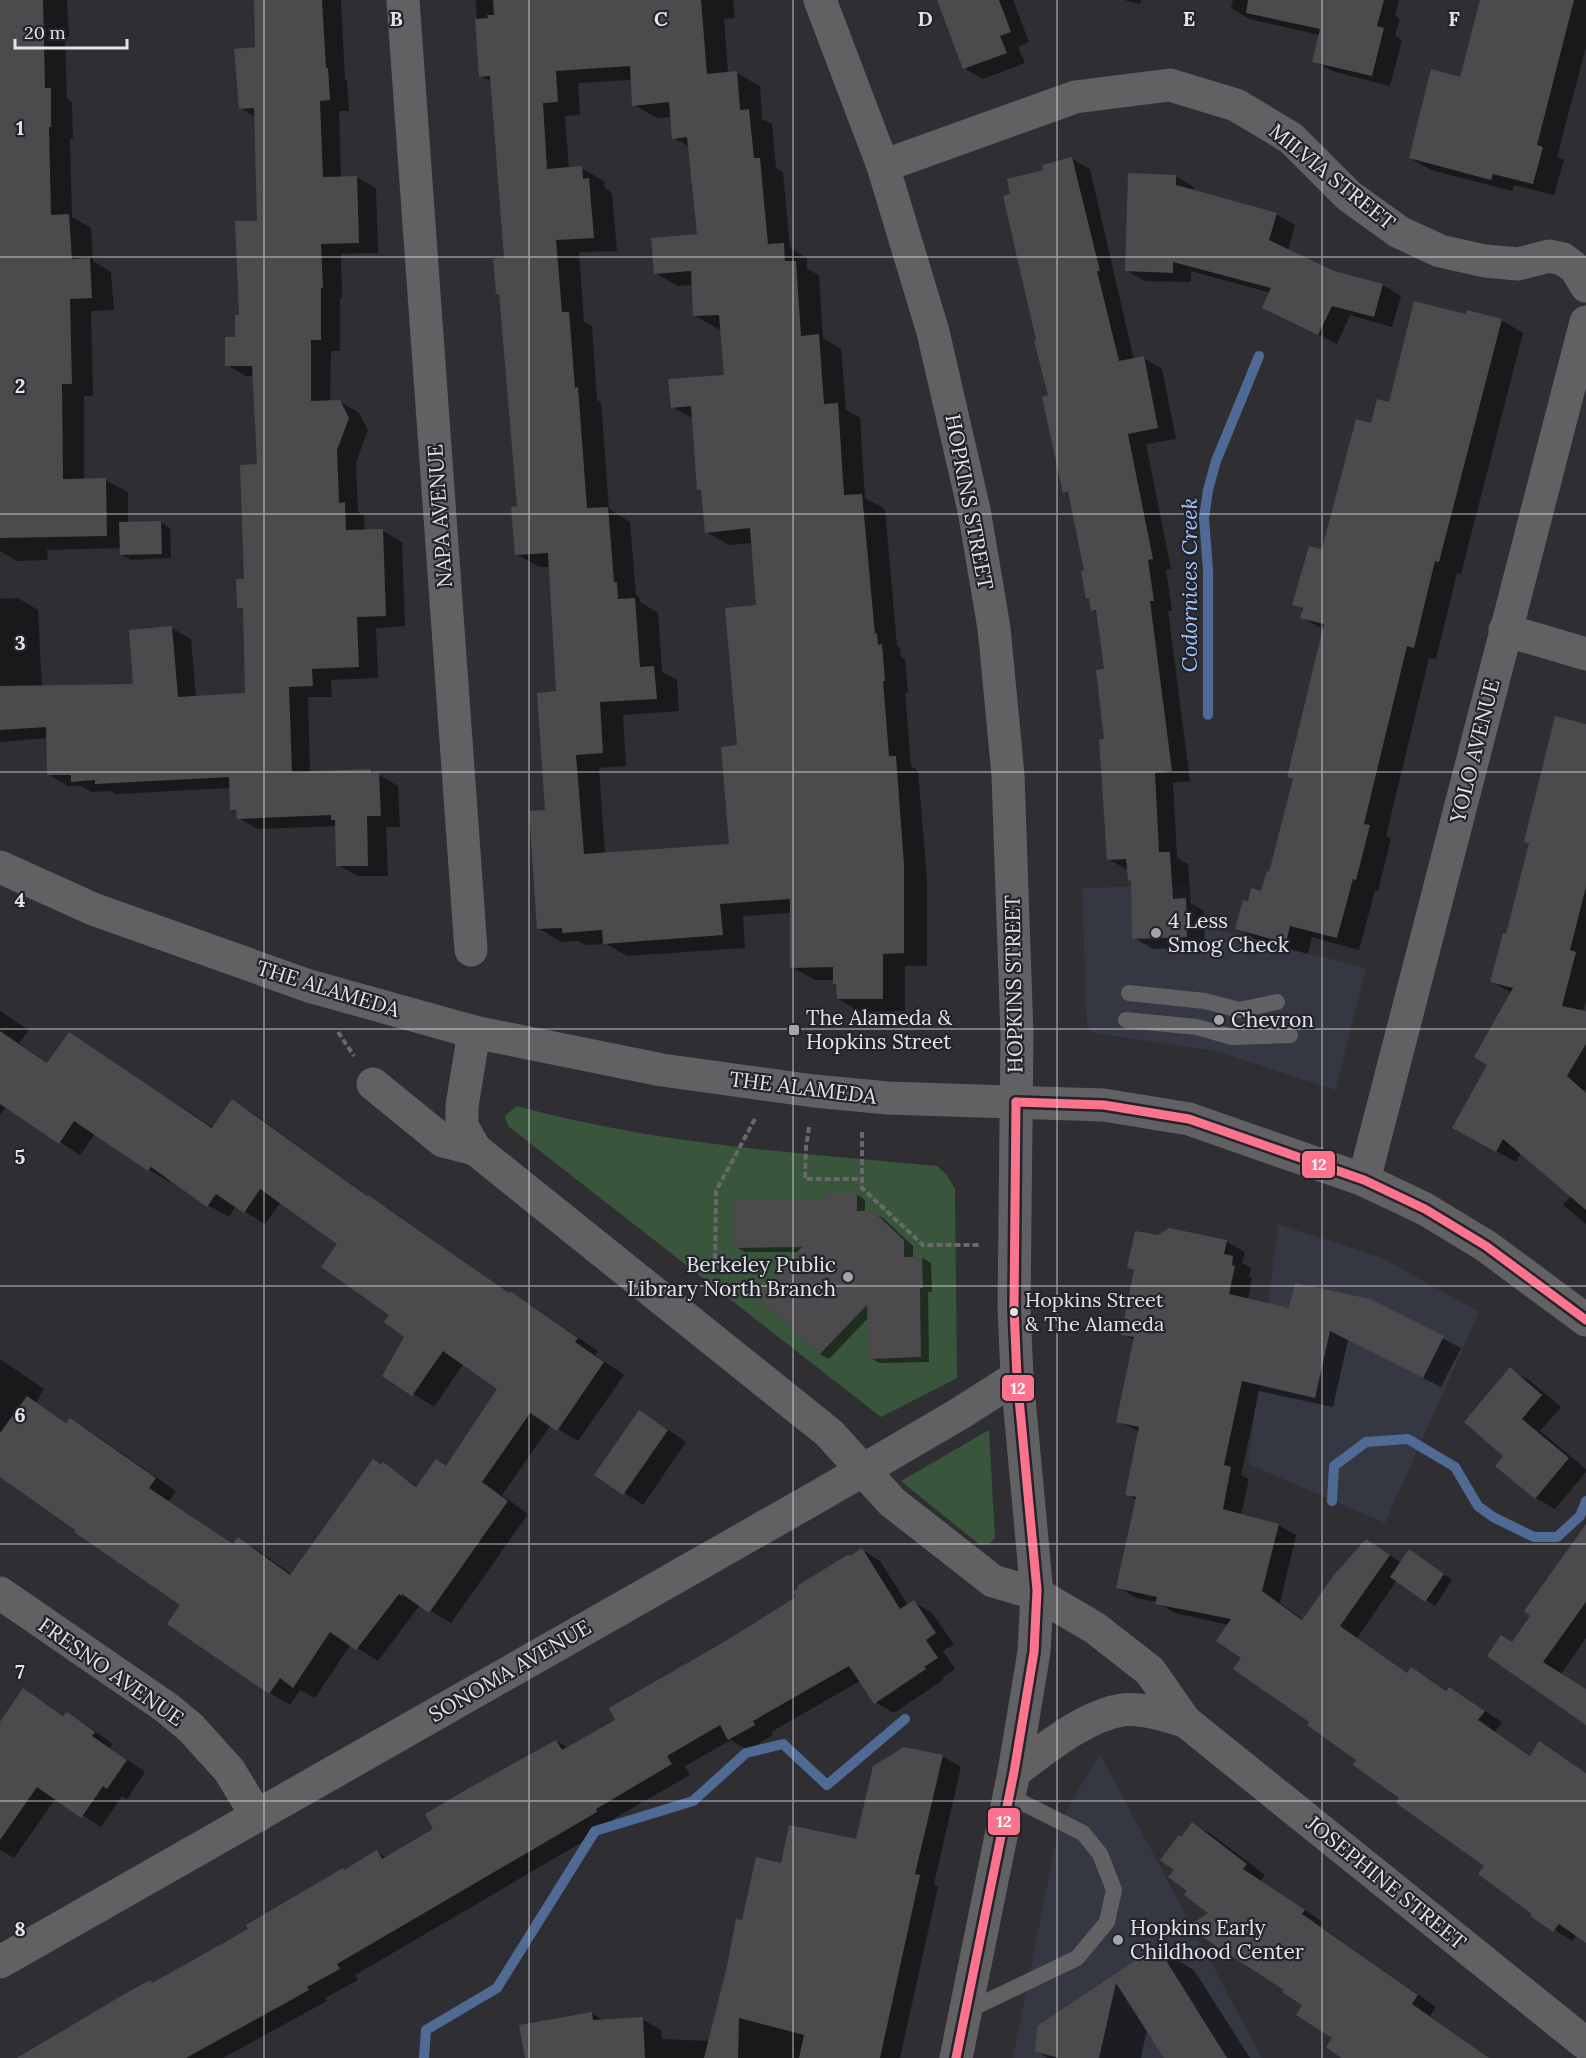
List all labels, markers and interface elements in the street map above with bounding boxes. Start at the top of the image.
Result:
text: B [389,6,403,31]
text: C [654,6,668,31]
text: D [917,6,933,31]
text: E [1183,6,1195,31]
text: F [1448,6,1460,31]
scale bar [15,12,128,50]
text: 20 m [24,21,66,44]
text: 1 [16,115,24,140]
street label: MILVIA STREET [1264,118,1401,236]
text: 2 [15,373,25,398]
street label: HOPKINS STREET [939,412,1000,592]
street label: NAPA AVENUE [421,443,458,589]
water label: Codornices Creek [1175,498,1203,672]
text: 3 [14,630,26,655]
street label: YOLO AVENUE [1443,676,1505,827]
text: 4 [15,887,26,912]
street label: HOPKINS STREET [998,895,1029,1073]
place label: 4 Less Smog Check [1168,907,1290,958]
marker: 4 Less Smog Check [1149,926,1163,940]
street label: THE ALAMEDA [253,954,404,1023]
place label: The Alameda & Hopkins Street [806,1004,953,1055]
place label: Chevron [1231,1006,1314,1033]
marker: Chevron [1212,1013,1226,1027]
marker: The Alameda & Hopkins Street [787,1023,801,1037]
street label: THE ALAMEDA [728,1065,879,1110]
text: 5 [15,1144,26,1169]
line badge: 12 [1301,1150,1336,1179]
text: 12 [1311,1154,1327,1174]
place label: Berkeley Public Library North Branch [627,1251,836,1302]
marker: Berkeley Public Library North Branch [841,1270,855,1284]
place label: Hopkins Street & The Alameda [1025,1287,1164,1336]
marker: Hopkins Street & The Alameda [1008,1306,1020,1318]
line badge: 12 [1001,1374,1035,1402]
text: 12 [1010,1378,1026,1398]
text: 6 [14,1402,26,1427]
street label: FRESNO AVENUE [33,1611,189,1732]
street label: SONOMA AVENUE [424,1613,596,1728]
text: 7 [15,1659,25,1684]
line badge: 12 [987,1807,1021,1836]
street label: JOSEPHINE STREET [1300,1809,1472,1955]
text: 12 [996,1811,1012,1831]
place label: Hopkins Early Childhood Center [1130,1914,1304,1965]
text: 8 [14,1916,26,1941]
marker: Hopkins Early Childhood Center [1111,1933,1125,1947]

